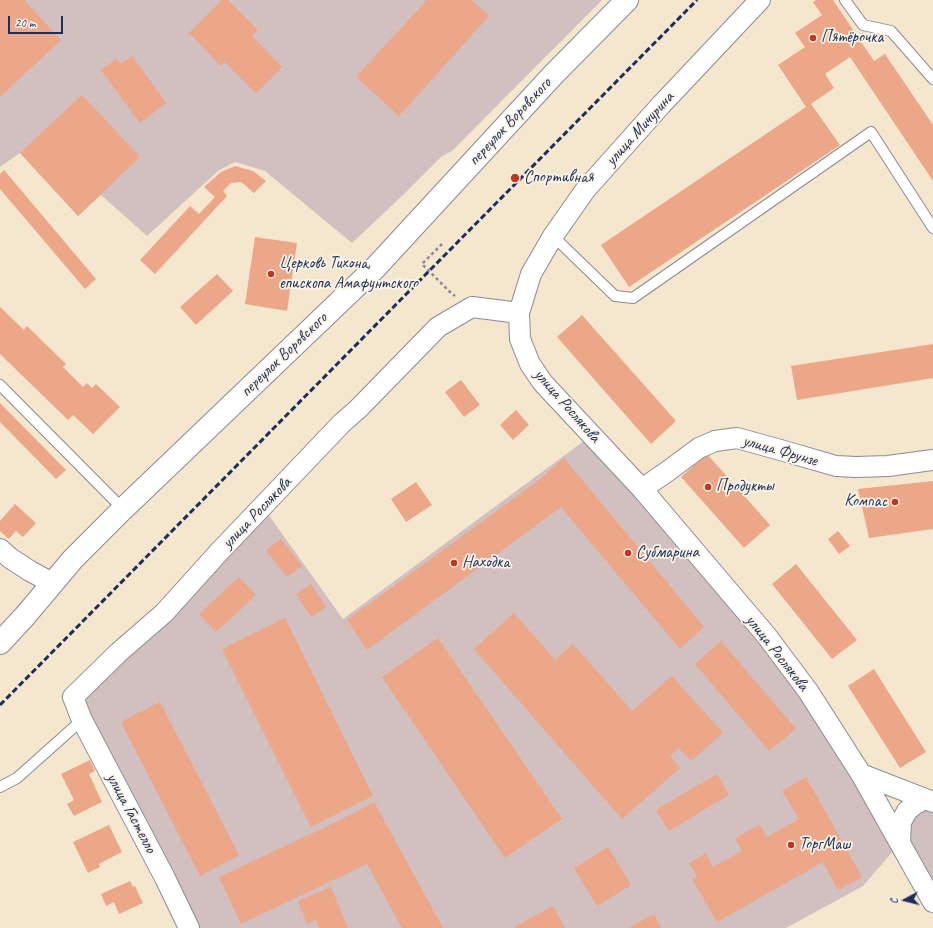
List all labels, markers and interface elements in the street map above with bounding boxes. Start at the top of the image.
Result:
scale bar [10,8,65,34]
text: 20 m [15,15,35,31]
place label: Пятёрочка [821,28,883,48]
marker: Пятёрочка [808,33,818,43]
street label: переулок Воровского [464,74,556,170]
street label: улица Мичурина [601,88,679,170]
place label: Спортивная [524,168,593,188]
marker: Спортивная [509,172,521,184]
place label: Церковь Тихона, епископа Амафунтского [279,254,418,294]
marker: Церковь Тихона, епископа Амафунтского [266,269,276,279]
street label: переулок Воровского [236,308,332,402]
street label: улица Рослякова [529,365,605,447]
street label: улица Фрунзе [740,431,820,471]
street label: улица Рослякова [218,473,296,553]
place label: Продукты [716,477,774,497]
marker: Продукты [703,482,713,492]
place label: Компас [844,492,887,512]
marker: Компас [890,497,900,507]
place label: Субмарина [636,543,699,563]
marker: Субмарина [623,548,633,558]
place label: Находка [462,553,509,573]
marker: Находка [449,558,459,568]
street label: улица Рослякова [741,611,813,695]
street label: улица Гастелло [101,770,161,856]
place label: ТоргМаш [799,835,850,855]
marker: ТоргМаш [786,840,796,850]
north arrow [885,880,925,920]
text: С [886,898,900,905]

